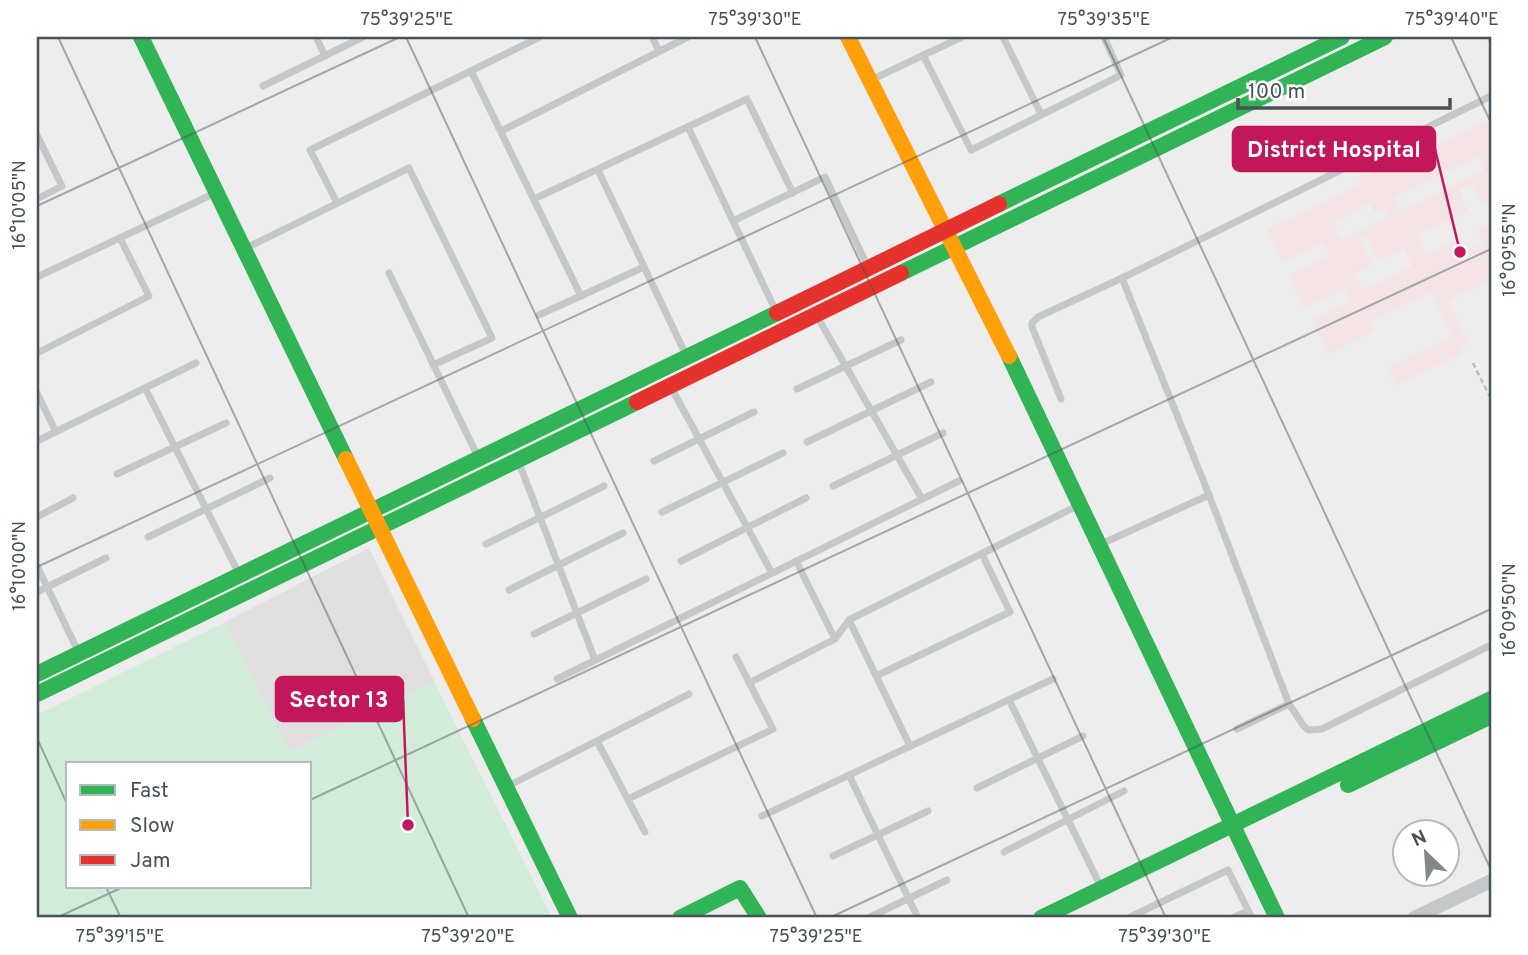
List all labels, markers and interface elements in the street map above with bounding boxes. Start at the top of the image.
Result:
text: 75°39'25"E [360,9,454,32]
text: 75°39'30"E [708,9,802,32]
text: 75°39'35"E [1057,9,1151,32]
text: 75°39'40"E [1405,9,1499,32]
scale bar [1238,66,1449,110]
text: 100 m [1248,79,1305,106]
callout: District Hospital [1233,127,1435,171]
text: District Hospital [1247,137,1421,166]
text: 16°10'05"N [9,160,32,250]
text: 16°09'55"N [1499,203,1522,297]
text: 16°10'00"N [9,521,32,611]
text: 16°09'50"N [1499,563,1522,657]
callout: Sector 13 [276,677,403,721]
text: Sector 13 [289,687,389,716]
legend [66,762,312,888]
text: Fast [130,778,169,805]
text: Slow [130,813,175,840]
north arrow [1392,818,1462,888]
text: N [1408,826,1431,853]
text: Jam [130,848,171,875]
text: 75°39'15"E [76,926,164,949]
text: 75°39'20"E [421,926,515,949]
text: 75°39'25"E [769,926,863,949]
text: 75°39'30"E [1118,926,1212,949]

